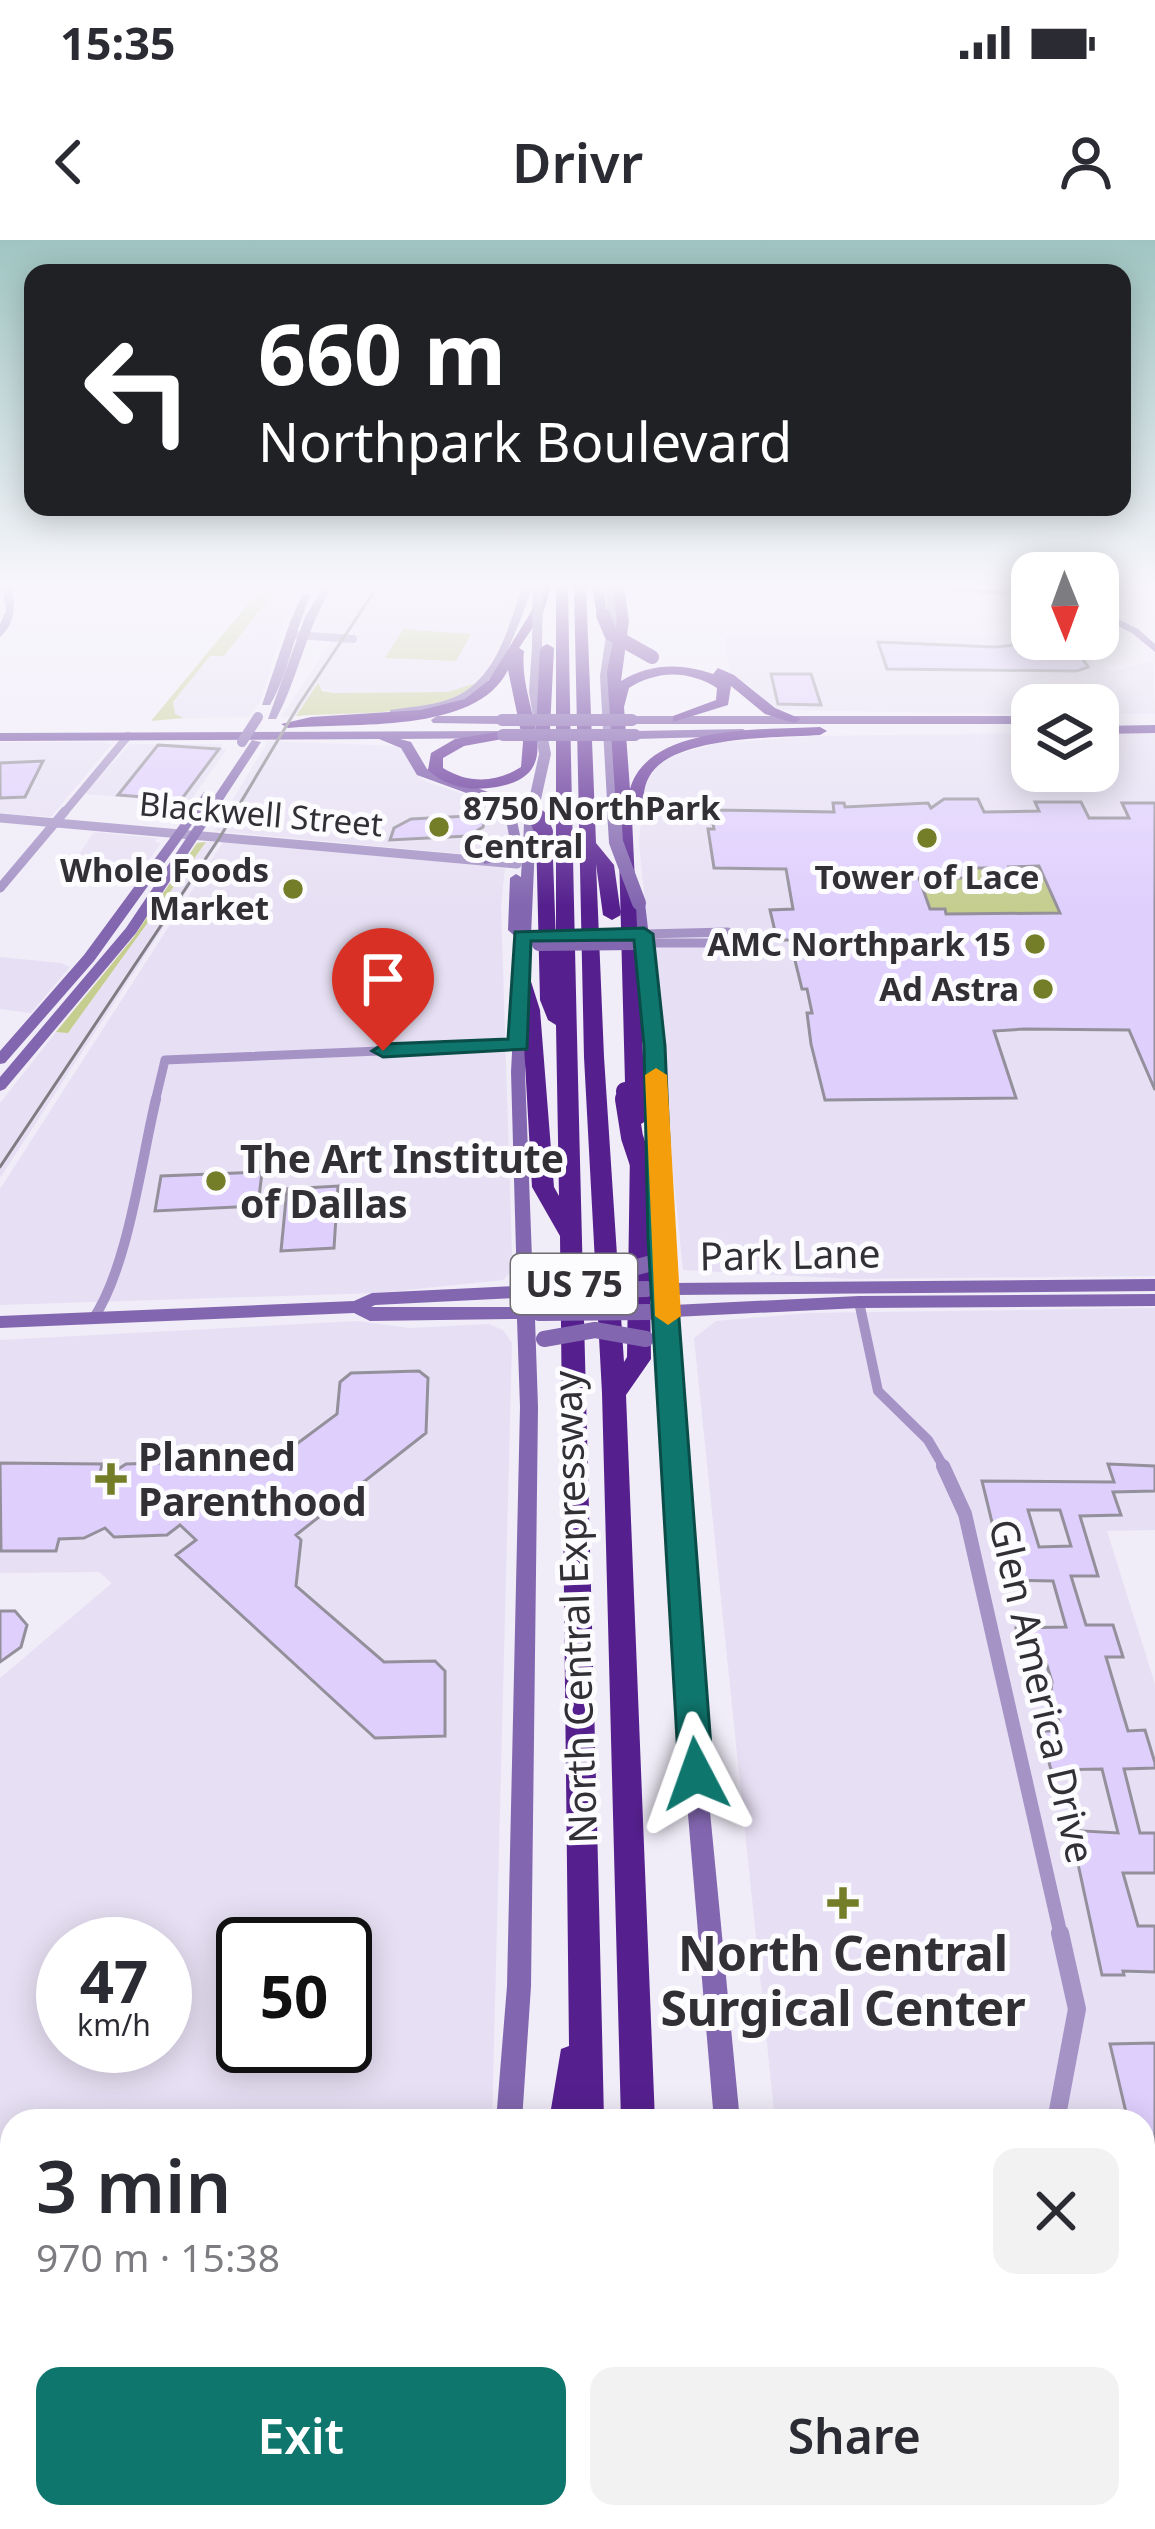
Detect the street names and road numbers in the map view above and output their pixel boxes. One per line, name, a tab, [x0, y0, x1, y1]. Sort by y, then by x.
street label: Blackwell Street	[137, 780, 385, 847]
street label: Park Lane	[699, 1225, 881, 1282]
road number: US 75	[511, 1254, 637, 1314]
street label: North Central Expressway	[539, 1370, 608, 1844]
street label: Glen America Drive	[978, 1513, 1109, 1868]

